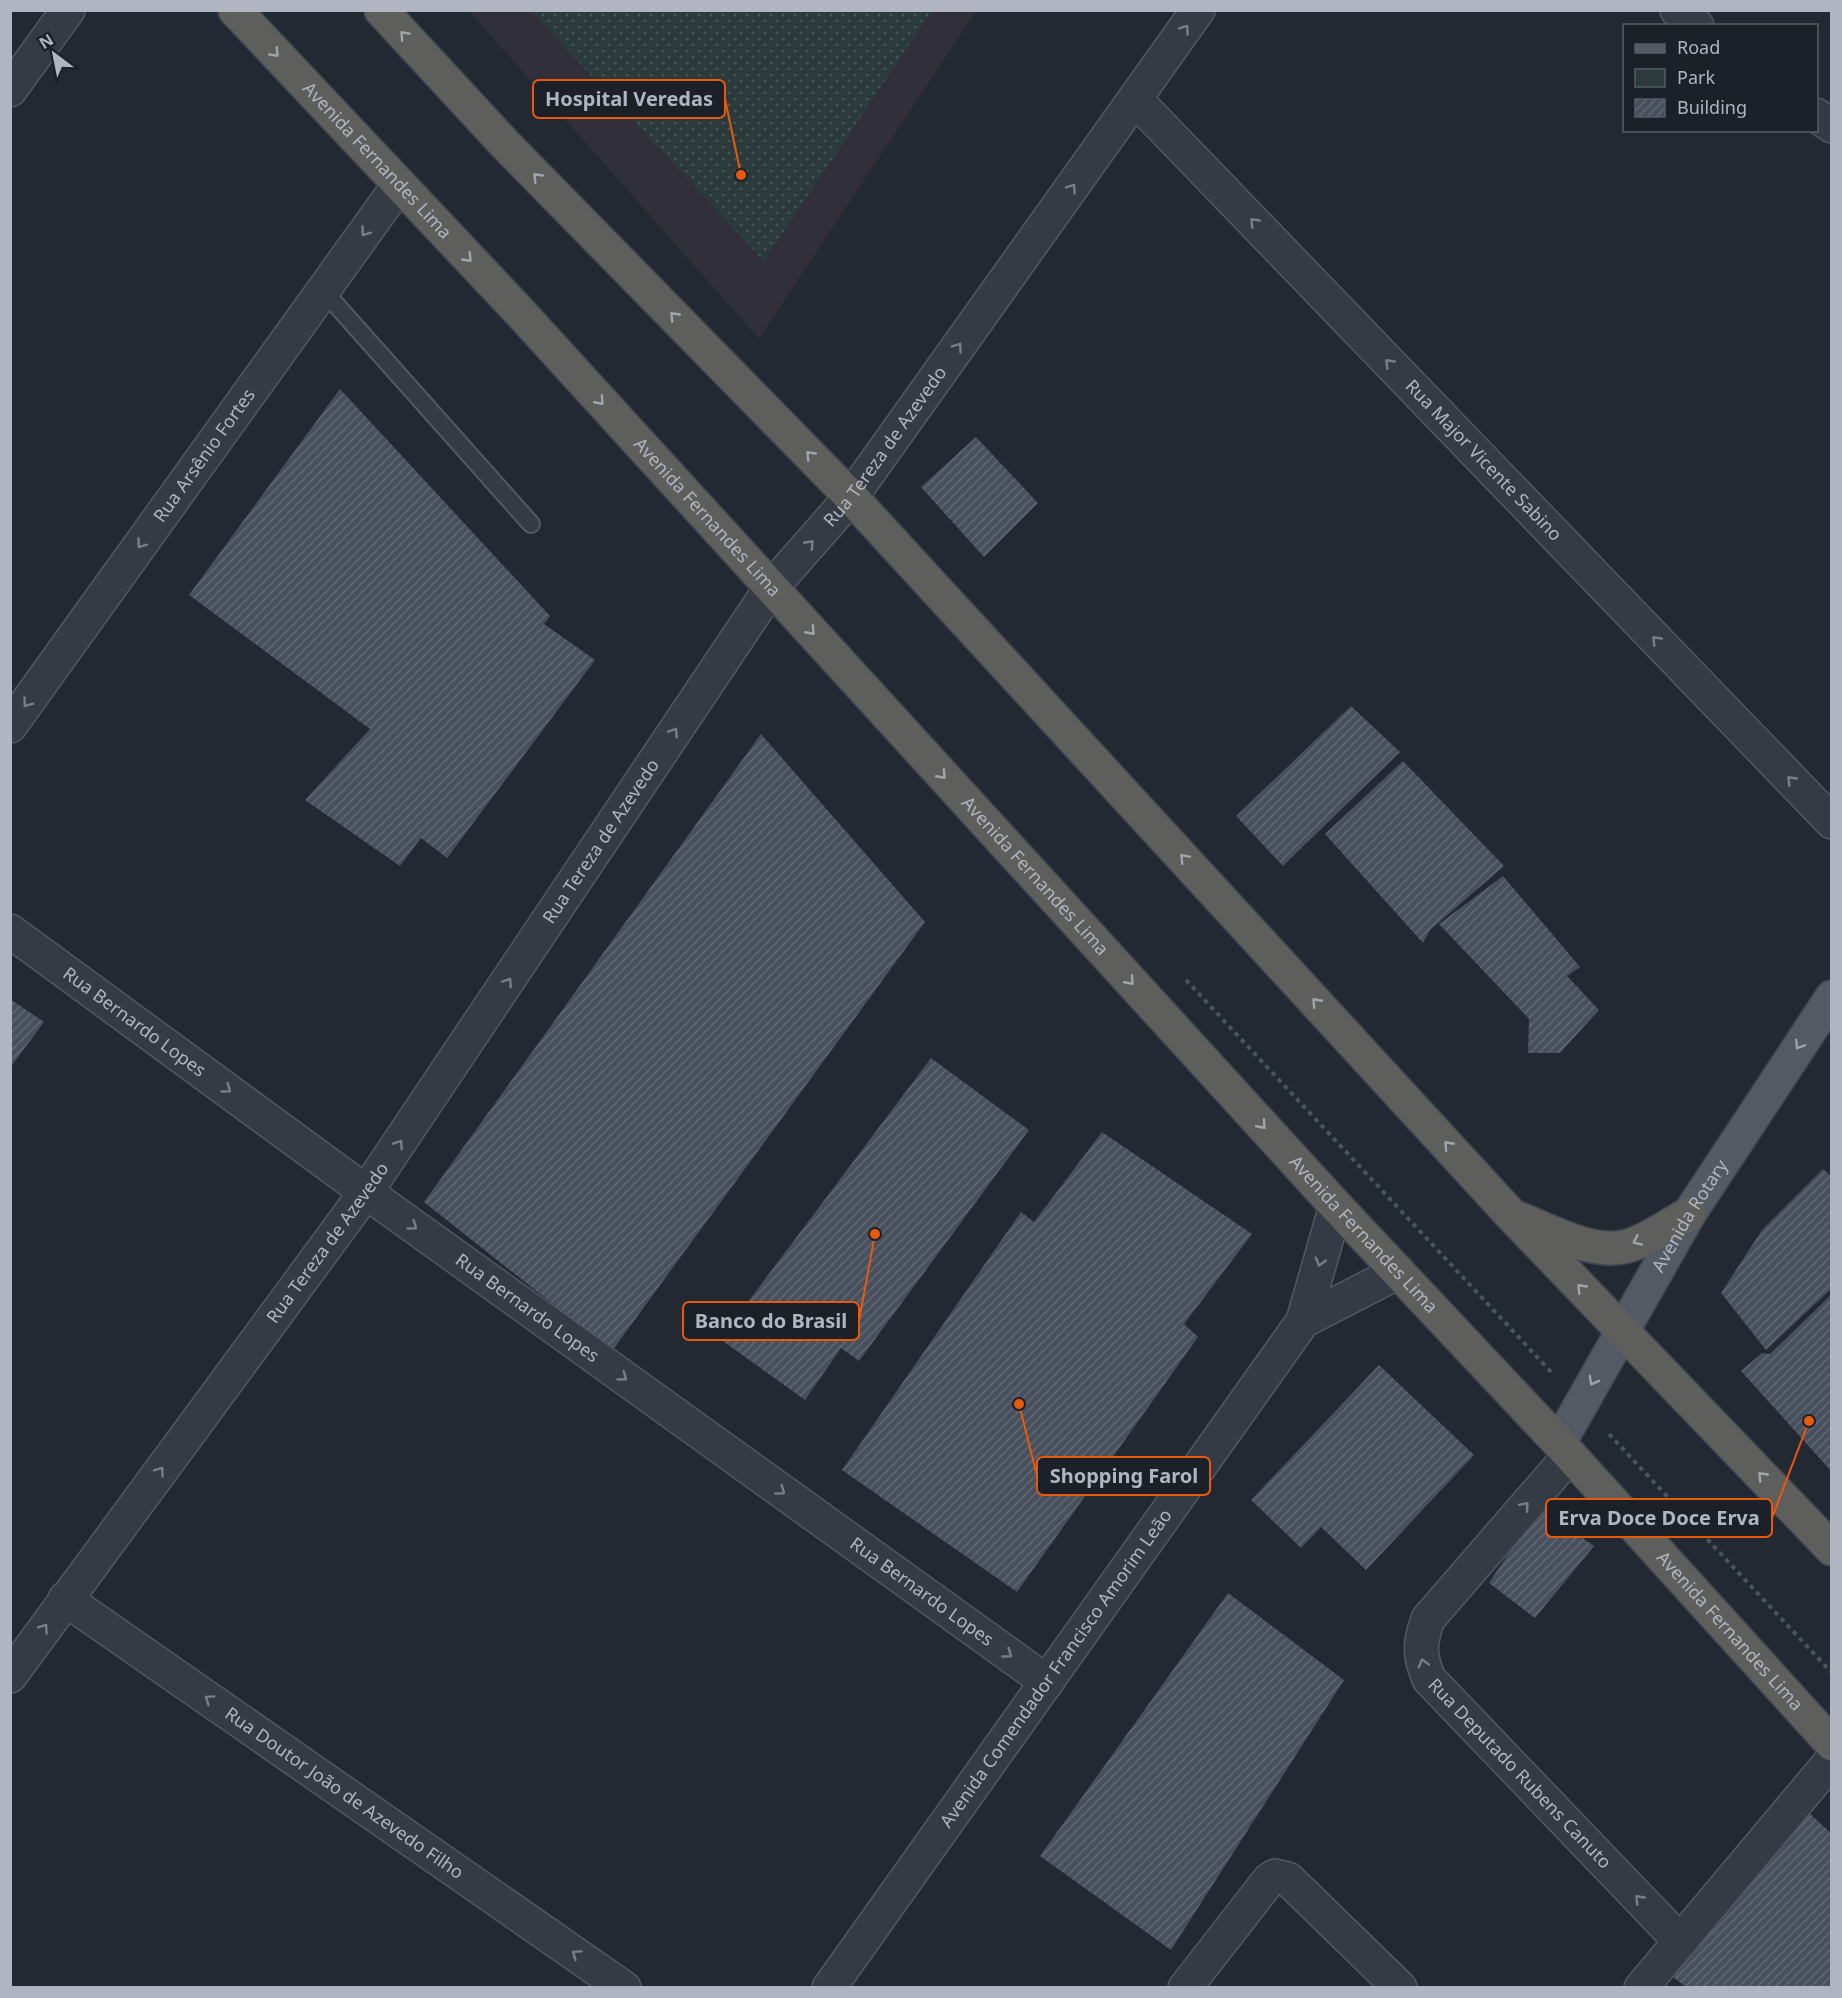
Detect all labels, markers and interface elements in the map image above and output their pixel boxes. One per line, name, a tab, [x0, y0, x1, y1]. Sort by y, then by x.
north arrow	[24, 24, 84, 84]
legend	[1623, 24, 1818, 132]
one-way arrow	[1177, 25, 1188, 36]
text: N	[35, 29, 57, 54]
one-way arrow	[400, 31, 411, 42]
text: Road	[1677, 35, 1720, 59]
one-way arrow	[268, 47, 279, 57]
text: Park	[1677, 65, 1715, 89]
street label: Avenida Fernandes Lima	[298, 76, 458, 244]
callout: Hospital Veredas	[533, 80, 725, 118]
text: Hospital Veredas	[545, 85, 713, 112]
text: Building	[1677, 95, 1747, 119]
one-way arrow	[534, 173, 545, 184]
one-way arrow	[1064, 184, 1075, 195]
one-way arrow	[1250, 219, 1261, 229]
one-way arrow	[361, 226, 372, 237]
one-way arrow	[461, 251, 472, 261]
one-way arrow	[670, 313, 681, 324]
one-way arrow	[951, 342, 962, 353]
one-way arrow	[1386, 359, 1397, 370]
street label: Rua Tereza de Azevedo	[818, 361, 951, 531]
street label: Rua Major Vicente Sabino	[1401, 374, 1568, 546]
street label: Rua Arsênio Fortes	[147, 383, 260, 527]
one-way arrow	[593, 394, 604, 405]
street label: Avenida Fernandes Lima	[629, 432, 787, 601]
one-way arrow	[807, 452, 818, 463]
one-way arrow	[137, 538, 148, 549]
one-way arrow	[803, 540, 814, 551]
one-way arrow	[804, 624, 815, 634]
one-way arrow	[1652, 636, 1663, 647]
one-way arrow	[23, 696, 34, 707]
one-way arrow	[667, 728, 678, 739]
street label: Rua Tereza de Azevedo	[536, 754, 664, 928]
one-way arrow	[935, 768, 946, 778]
one-way arrow	[1787, 776, 1798, 787]
street label: Avenida Fernandes Lima	[957, 791, 1114, 960]
one-way arrow	[1180, 854, 1191, 865]
street label: Rua Bernardo Lopes	[59, 961, 211, 1082]
one-way arrow	[1123, 974, 1134, 984]
one-way arrow	[500, 977, 511, 988]
one-way arrow	[1312, 998, 1323, 1008]
one-way arrow	[1796, 1039, 1807, 1050]
one-way arrow	[221, 1082, 232, 1093]
one-way arrow	[1255, 1118, 1266, 1128]
one-way arrow	[392, 1139, 403, 1150]
one-way arrow	[1444, 1142, 1455, 1152]
street label: Avenida Fernandes Lima	[1284, 1150, 1443, 1318]
street label: Avenida Rotary	[1645, 1154, 1733, 1276]
street label: Rua Tereza de Azevedo	[260, 1157, 393, 1328]
one-way arrow	[407, 1219, 418, 1230]
one-way arrow	[1632, 1234, 1643, 1246]
street label: Rua Bernardo Lopes	[451, 1247, 604, 1367]
one-way arrow	[1315, 1256, 1327, 1267]
one-way arrow	[1577, 1284, 1588, 1294]
callout: Banco do Brasil	[683, 1302, 859, 1340]
text: Banco do Brasil	[695, 1307, 847, 1334]
one-way arrow	[616, 1370, 627, 1381]
one-way arrow	[1589, 1375, 1600, 1386]
callout: Shopping Farol	[1037, 1457, 1210, 1495]
text: Shopping Farol	[1050, 1462, 1198, 1489]
one-way arrow	[152, 1467, 163, 1478]
one-way arrow	[1758, 1473, 1769, 1483]
one-way arrow	[775, 1484, 786, 1495]
callout: Erva Doce Doce Erva	[1546, 1499, 1772, 1537]
one-way arrow	[1518, 1502, 1529, 1513]
street label: Avenida Comendador Francisco Amorim Leão	[934, 1504, 1177, 1832]
text: Erva Doce Doce Erva	[1558, 1504, 1760, 1531]
street label: Rua Bernardo Lopes	[846, 1531, 999, 1651]
street label: Avenida Fernandes Lima	[1652, 1546, 1809, 1715]
one-way arrow	[37, 1624, 48, 1635]
one-way arrow	[1001, 1647, 1012, 1658]
one-way arrow	[1418, 1659, 1431, 1669]
street label: Rua Deputado Rubens Canuto	[1423, 1673, 1617, 1873]
one-way arrow	[205, 1695, 216, 1706]
street label: Rua Doutor João de Azevedo Filho	[221, 1701, 469, 1884]
one-way arrow	[1636, 1895, 1647, 1906]
one-way arrow	[572, 1950, 583, 1961]

